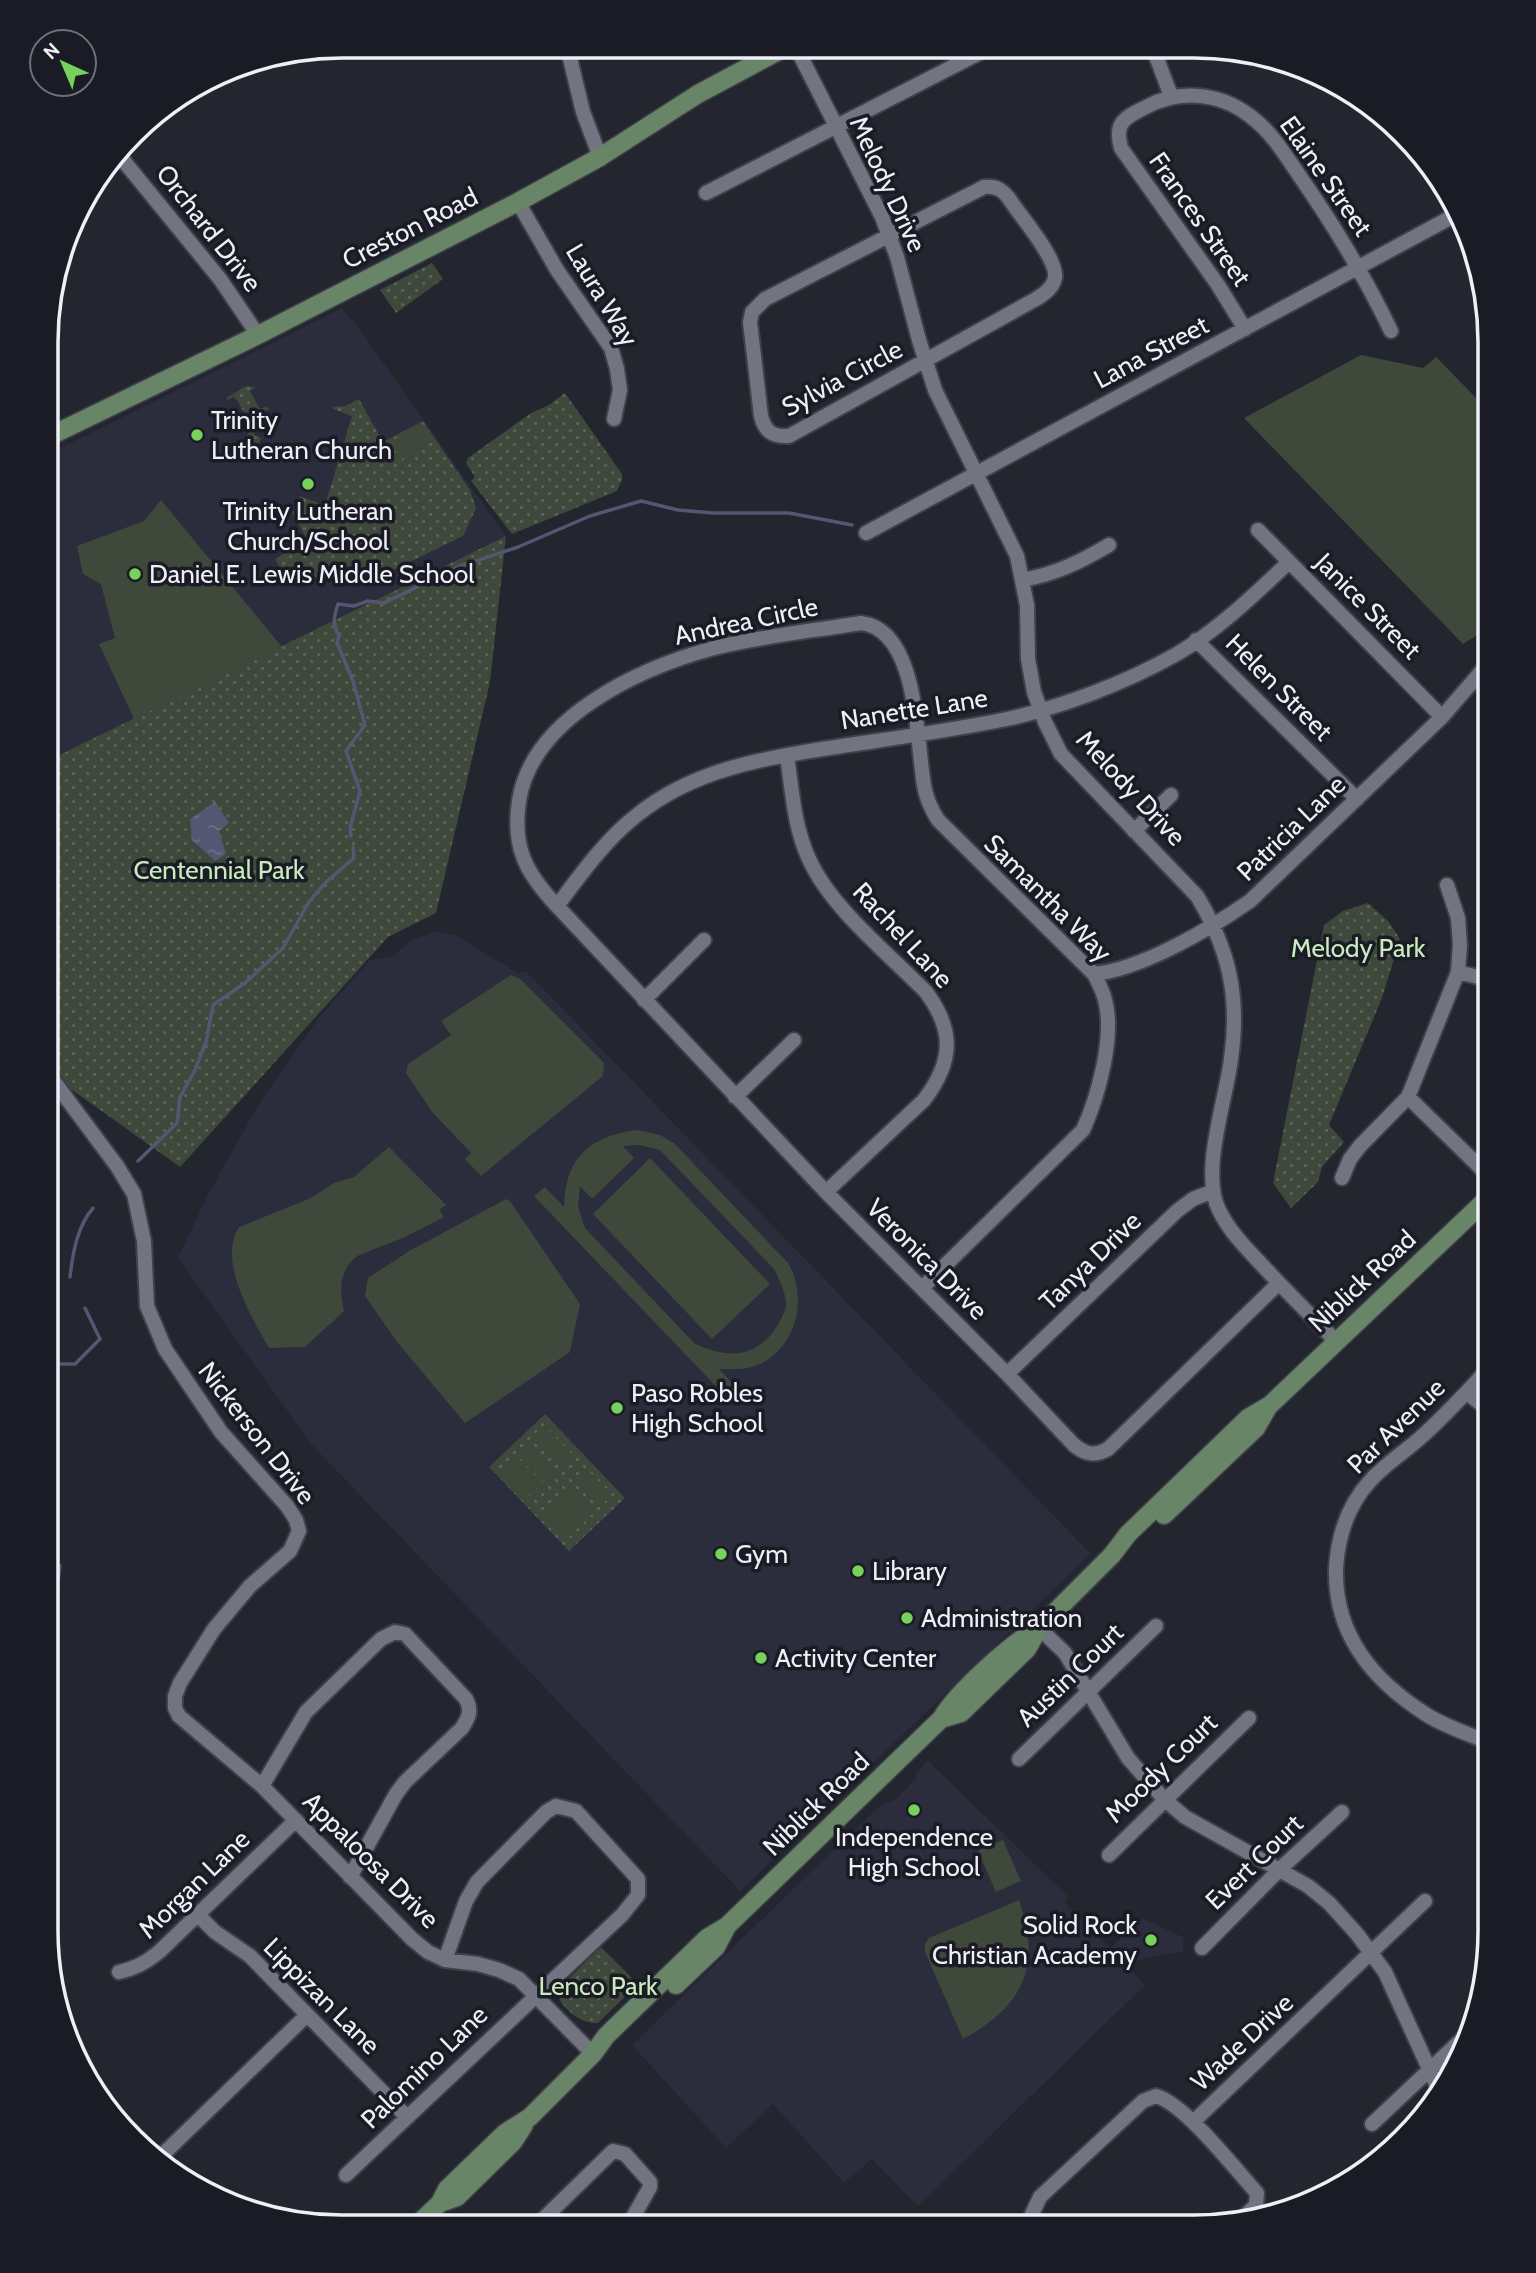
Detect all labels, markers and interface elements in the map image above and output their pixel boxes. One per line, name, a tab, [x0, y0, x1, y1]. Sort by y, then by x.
north arrow	[28, 28, 98, 98]
text: N	[39, 38, 64, 64]
street label: Elaine Street	[1273, 110, 1379, 242]
street label: Melody Drive	[843, 111, 933, 257]
street label: Frances Street	[1142, 146, 1258, 292]
street label: Orchard Drive	[149, 158, 269, 298]
street label: Creston Road	[337, 180, 483, 276]
street label: Laura Way	[559, 238, 645, 352]
street label: Lana Street	[1088, 308, 1214, 396]
street label: Sylvia Circle	[776, 333, 908, 423]
place label: Trinity Lutheran Church	[211, 404, 392, 466]
marker: Trinity Lutheran Church	[189, 427, 205, 443]
marker: Trinity Lutheran Church/School	[300, 476, 316, 492]
place label: Trinity Lutheran Church/School	[223, 495, 393, 557]
street label: Janice Street	[1308, 546, 1428, 666]
place label: Daniel E. Lewis Middle School	[149, 558, 474, 590]
marker: Daniel E. Lewis Middle School	[127, 566, 143, 582]
street label: Andrea Circle	[671, 590, 821, 652]
street label: Helen Street	[1219, 627, 1339, 747]
street label: Nanette Lane	[838, 682, 990, 736]
street label: Melody Drive	[1069, 724, 1193, 852]
street label: Patricia Lane	[1230, 768, 1352, 888]
street label: Samantha Way	[978, 828, 1118, 968]
park label: Centennial Park	[133, 854, 305, 886]
street label: Rachel Lane	[846, 876, 960, 994]
park label: Melody Park	[1291, 932, 1426, 964]
street label: Veronica Drive	[860, 1192, 994, 1326]
street label: Tanya Drive	[1033, 1205, 1147, 1317]
street label: Niblick Road	[1302, 1223, 1422, 1339]
street label: Nickerson Drive	[192, 1355, 322, 1511]
street label: Par Avenue	[1340, 1372, 1452, 1480]
place label: Paso Robles High School	[631, 1377, 763, 1439]
marker: Paso Robles High School	[609, 1400, 625, 1416]
place label: Gym	[735, 1538, 788, 1570]
marker: Gym	[713, 1546, 729, 1562]
place label: Library	[872, 1555, 947, 1587]
marker: Library	[850, 1563, 866, 1579]
place label: Administration	[921, 1602, 1082, 1634]
marker: Administration	[899, 1610, 915, 1626]
street label: Austin Court	[1010, 1616, 1130, 1734]
place label: Activity Center	[775, 1642, 937, 1674]
marker: Activity Center	[753, 1650, 769, 1666]
street label: Moody Court	[1098, 1707, 1224, 1829]
street label: Niblick Road	[756, 1745, 876, 1863]
street label: Appaloosa Drive	[296, 1785, 446, 1935]
marker: Independence High School	[906, 1802, 922, 1818]
street label: Evert Court	[1199, 1808, 1310, 1916]
place label: Independence High School	[835, 1821, 993, 1883]
street label: Morgan Lane	[132, 1823, 256, 1945]
place label: Solid Rock Christian Academy	[932, 1909, 1137, 1971]
street label: Lippizan Lane	[257, 1931, 387, 2061]
marker: Solid Rock Christian Academy	[1143, 1932, 1159, 1948]
park label: Lenco Park	[538, 1970, 658, 2002]
street label: Wade Drive	[1184, 1987, 1300, 2097]
street label: Palomino Lane	[354, 1999, 494, 2135]

